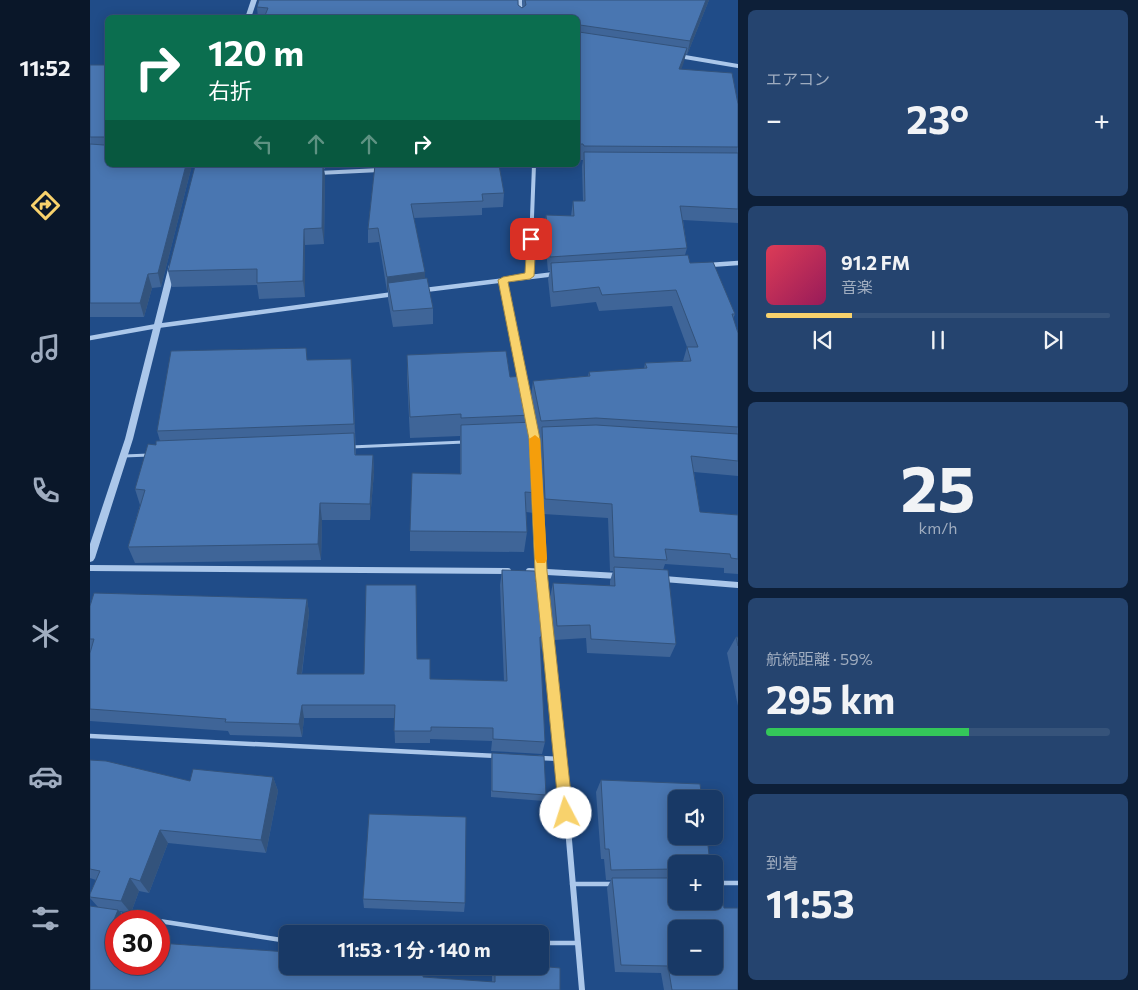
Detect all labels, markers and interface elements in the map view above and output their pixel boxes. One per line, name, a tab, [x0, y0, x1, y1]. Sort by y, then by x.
text: 120 m	[208, 30, 304, 73]
icon: right	[125, 35, 190, 100]
text: 11:52	[19, 54, 71, 81]
text: エアコン	[766, 69, 830, 88]
text: 右折	[208, 77, 252, 104]
text: 23°	[906, 95, 969, 142]
text: −	[766, 102, 782, 136]
text: +	[1094, 102, 1110, 136]
icon: left	[249, 130, 277, 158]
icon: ahead	[302, 130, 330, 158]
icon: ahead	[355, 130, 383, 158]
icon: right	[408, 130, 436, 158]
icon: directions	[28, 188, 63, 223]
pin	[510, 218, 552, 260]
icon: arrive	[517, 225, 545, 253]
text: 91.2 FM	[841, 251, 910, 274]
text: 音楽	[841, 277, 873, 296]
icon: previous	[809, 326, 837, 354]
icon: pause	[924, 326, 952, 354]
icon: next	[1039, 326, 1067, 354]
icon: music	[28, 331, 63, 366]
text: 25	[901, 446, 975, 525]
icon: phone	[28, 473, 63, 508]
text: km/h	[919, 518, 957, 537]
icon: climate	[28, 616, 63, 651]
text: 航続距離 · 59%	[766, 649, 873, 668]
text: 295 km	[766, 675, 895, 722]
icon: car	[28, 759, 63, 794]
position arrow	[539, 786, 591, 838]
map controls	[668, 790, 723, 975]
button: sound	[668, 790, 723, 845]
text: 到着	[766, 853, 798, 872]
button: +	[668, 855, 723, 910]
text: 11:53	[766, 879, 855, 926]
icon: filters	[28, 901, 63, 936]
speed limit sign: 30	[105, 910, 170, 975]
button: −	[668, 920, 723, 975]
text: 11:53 · 1 分 · 140 m	[337, 938, 491, 961]

